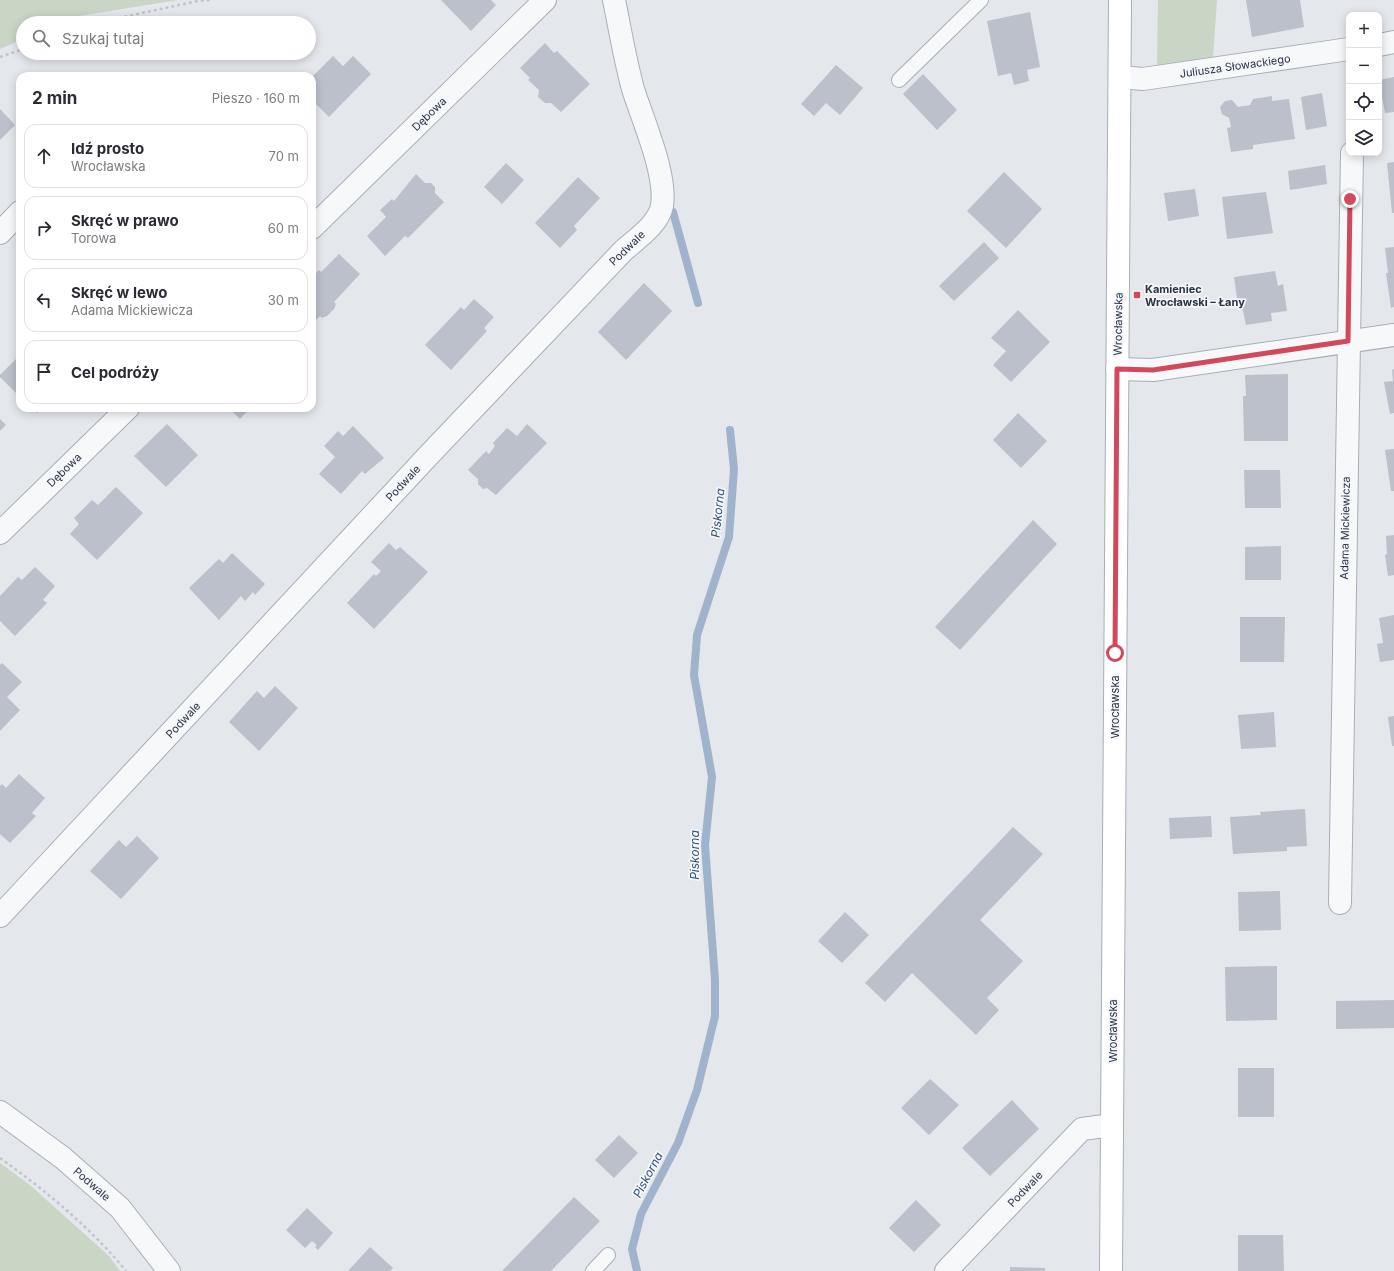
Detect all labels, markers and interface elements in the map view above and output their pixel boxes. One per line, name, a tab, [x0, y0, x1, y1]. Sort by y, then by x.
map controls	[1346, 12, 1382, 156]
button: +	[1346, 12, 1382, 48]
search box	[16, 16, 316, 60]
icon: search	[30, 27, 52, 49]
text: Szukaj tutaj	[62, 29, 144, 48]
button: −	[1346, 48, 1382, 84]
street label: Juliusza Słowackiego	[1179, 51, 1292, 81]
button: locate	[1346, 84, 1382, 120]
text: 2 min	[32, 88, 77, 108]
text: Pieszo · 160 m	[212, 90, 300, 106]
street label: Dębowa	[409, 94, 449, 134]
button: layers	[1346, 120, 1382, 156]
text: Idź prosto	[71, 139, 144, 158]
icon: ahead	[33, 145, 55, 167]
text: 70 m	[269, 148, 299, 164]
text: Wrocławska	[71, 158, 146, 174]
route end	[1341, 190, 1359, 208]
text: Skręć w prawo	[71, 211, 179, 230]
icon: right	[33, 217, 55, 239]
text: 60 m	[268, 220, 299, 236]
street label: Podwale	[606, 227, 648, 269]
text: Torowa	[71, 230, 116, 246]
place label: Kamieniec Wrocławski – Łany	[1145, 282, 1245, 309]
text: Skręć w lewo	[71, 283, 167, 302]
icon: left	[33, 289, 55, 311]
marker: Kamieniec Wrocławski – Łany	[1132, 290, 1142, 300]
text: 30 m	[268, 292, 299, 308]
street label: Wrocławska	[1110, 292, 1126, 356]
text: Adama Mickiewicza	[71, 302, 193, 318]
icon: arrive	[33, 361, 55, 383]
text: Cel podróży	[71, 363, 159, 382]
street label: Dębowa	[44, 450, 84, 490]
street label: Podwale	[383, 462, 423, 504]
street label: Adama Mickiewicza	[1337, 476, 1353, 580]
water label: Piskorna	[707, 487, 728, 538]
route start	[1106, 644, 1124, 662]
street label: Wrocławska	[1108, 675, 1122, 739]
street label: Podwale	[163, 699, 203, 741]
water label: Piskorna	[687, 830, 702, 880]
street label: Wrocławska	[1106, 999, 1120, 1063]
water label: Piskorna	[629, 1149, 666, 1200]
street label: Podwale	[71, 1164, 113, 1204]
street label: Podwale	[1004, 1168, 1046, 1210]

